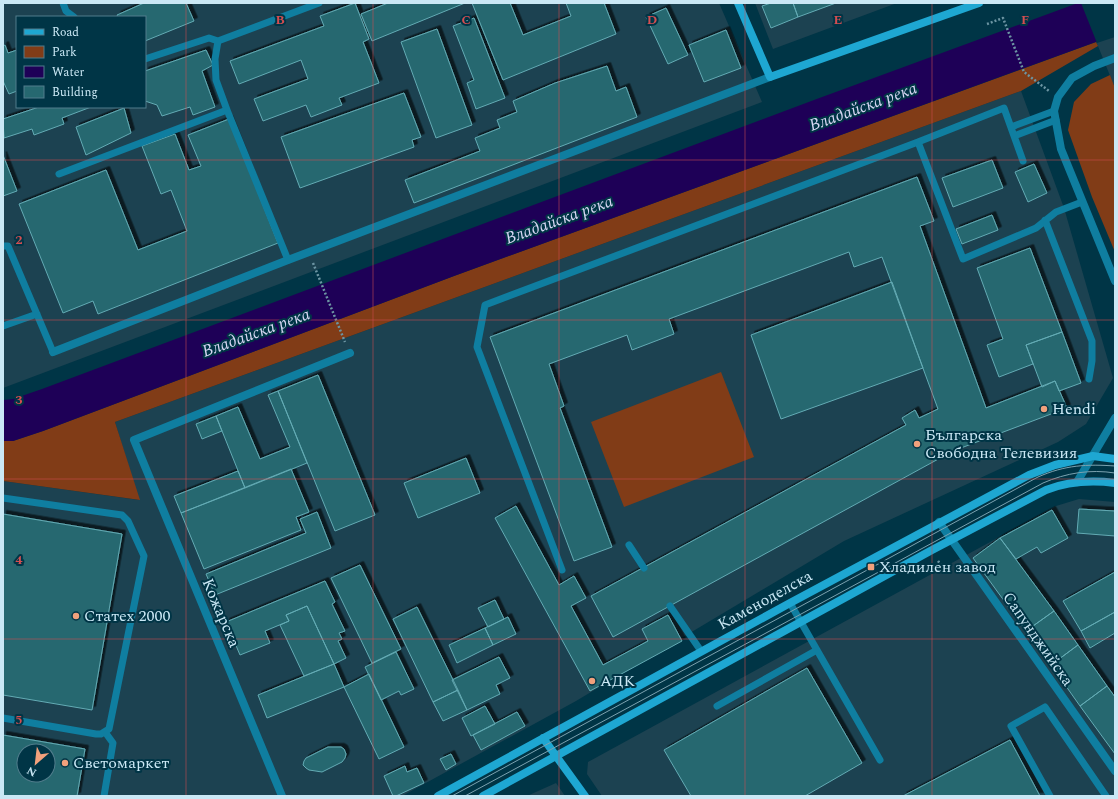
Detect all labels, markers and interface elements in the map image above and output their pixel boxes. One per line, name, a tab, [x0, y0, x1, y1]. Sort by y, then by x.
text: B	[275, 10, 285, 30]
text: C	[461, 10, 471, 30]
text: D	[647, 10, 657, 30]
text: E	[834, 10, 843, 30]
text: F	[1021, 10, 1029, 30]
legend	[16, 16, 146, 108]
text: Road	[52, 23, 79, 42]
text: Park	[52, 43, 77, 62]
text: Water	[52, 63, 84, 82]
water label: Владайска река	[805, 75, 921, 139]
text: Building	[52, 83, 98, 102]
water label: Владайска река	[501, 188, 617, 252]
text: 2	[15, 230, 23, 250]
water label: Владайска река	[198, 301, 314, 365]
text: 3	[15, 390, 23, 410]
place label: Hendi	[1052, 397, 1096, 421]
marker: Hendi	[1039, 404, 1049, 414]
place label: Българска Свободна Телевизия	[925, 423, 1077, 465]
marker: Българска Свободна Телевизия	[912, 439, 922, 449]
text: 4	[15, 550, 23, 570]
place label: Хладилен завод	[879, 555, 996, 579]
marker: Хладилен завод	[866, 562, 876, 572]
street label: Каменоделска	[713, 564, 817, 636]
street label: Кожарска	[196, 575, 246, 651]
street label: Сапунджийска	[997, 587, 1080, 691]
place label: Статех 2000	[84, 604, 171, 628]
marker: Статех 2000	[71, 611, 81, 621]
place label: АДК	[600, 669, 636, 693]
marker: АДК	[587, 676, 597, 686]
text: 5	[15, 710, 23, 730]
north arrow	[16, 743, 56, 783]
place label: Светомаркет	[73, 751, 169, 775]
marker: Светомаркет	[60, 758, 70, 768]
text: N	[24, 762, 39, 781]

